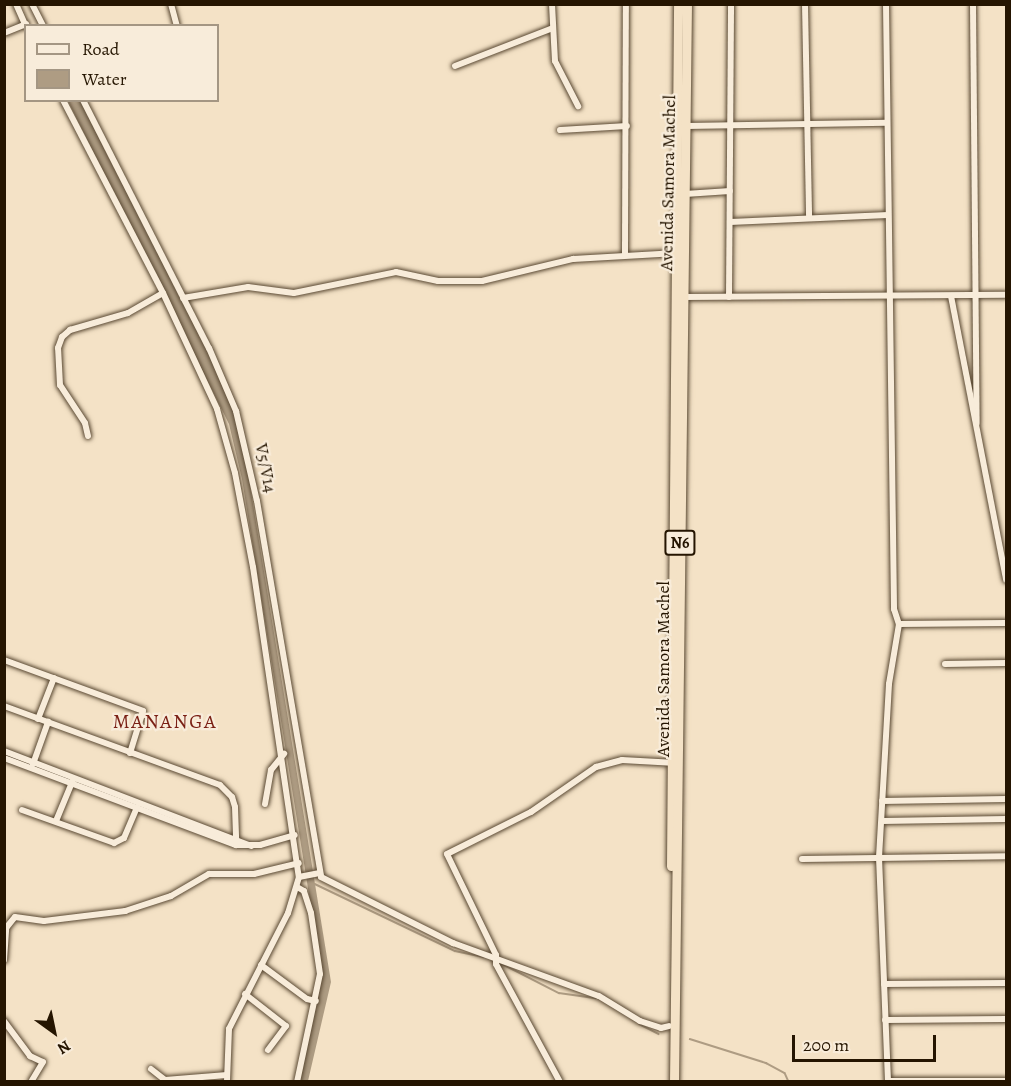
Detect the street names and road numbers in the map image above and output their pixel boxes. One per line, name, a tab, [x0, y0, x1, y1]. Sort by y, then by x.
street label: Avenida Samora Machel	[656, 95, 680, 271]
street label: V5/V14	[251, 441, 281, 495]
road number: N6	[664, 530, 696, 556]
street label: Avenida Samora Machel	[652, 581, 674, 757]

